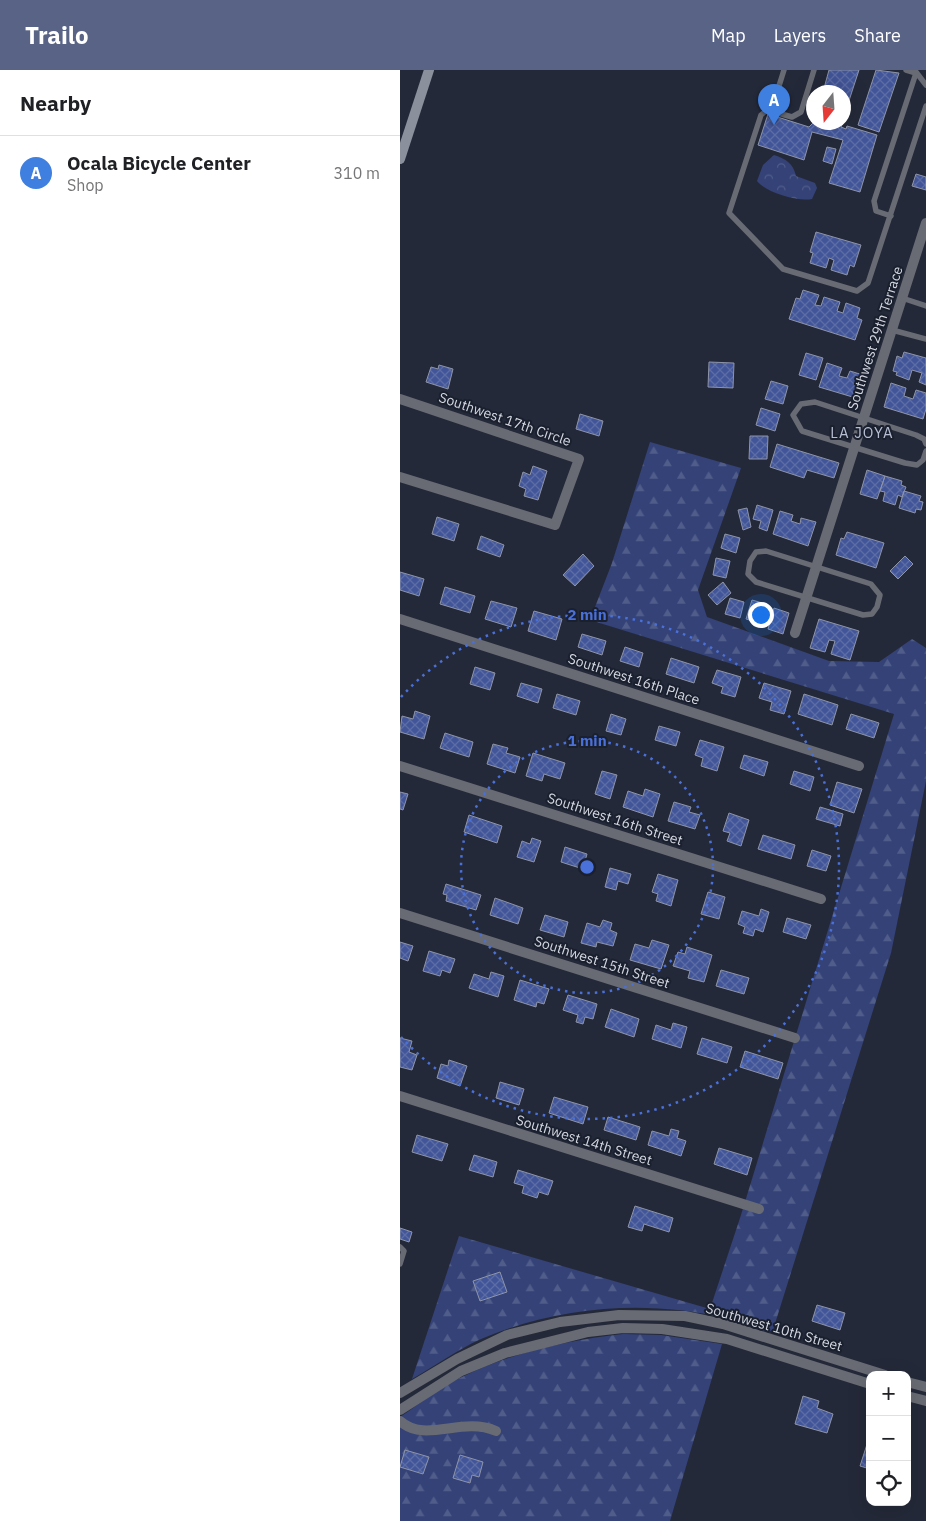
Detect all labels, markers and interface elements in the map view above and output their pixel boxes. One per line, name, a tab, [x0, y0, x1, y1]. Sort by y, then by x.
text: Trailo	[25, 19, 89, 51]
text: Map	[711, 24, 746, 47]
text: Layers	[774, 24, 826, 47]
text: Share	[854, 24, 901, 47]
pin: A	[758, 84, 790, 125]
north arrow	[806, 85, 851, 130]
text: Nearby	[20, 89, 91, 117]
text: Ocala Bicycle Center	[67, 151, 251, 175]
text: A	[31, 163, 41, 183]
text: 310 m	[333, 163, 380, 183]
text: Shop	[67, 175, 104, 195]
street label: Southwest 29th Terrace	[843, 264, 907, 412]
street label: Southwest 17th Circle	[436, 388, 574, 450]
district label: LA JOYA	[830, 423, 894, 442]
your location	[748, 602, 774, 628]
text: 2 min	[567, 605, 607, 624]
street label: Southwest 16th Place	[566, 649, 702, 709]
text: 1 min	[567, 731, 607, 750]
street label: Southwest 16th Street	[545, 789, 685, 849]
centre of rings	[578, 858, 596, 876]
street label: Southwest 15th Street	[532, 932, 672, 992]
street label: Southwest 14th Street	[514, 1111, 654, 1169]
street label: Southwest 10th Street	[704, 1299, 845, 1355]
map controls	[866, 1371, 911, 1506]
button: +	[866, 1371, 911, 1416]
button: −	[866, 1416, 911, 1461]
button: locate	[866, 1461, 911, 1506]

